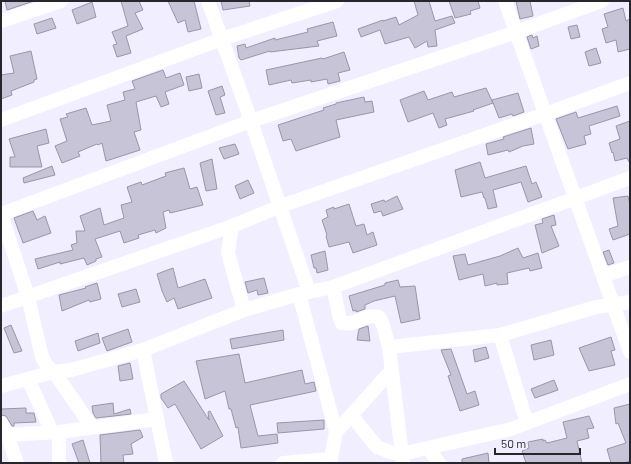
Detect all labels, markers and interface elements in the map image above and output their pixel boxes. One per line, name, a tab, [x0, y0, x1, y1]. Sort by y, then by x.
scale bar	[495, 430, 580, 456]
text: 50 m	[501, 436, 526, 450]

